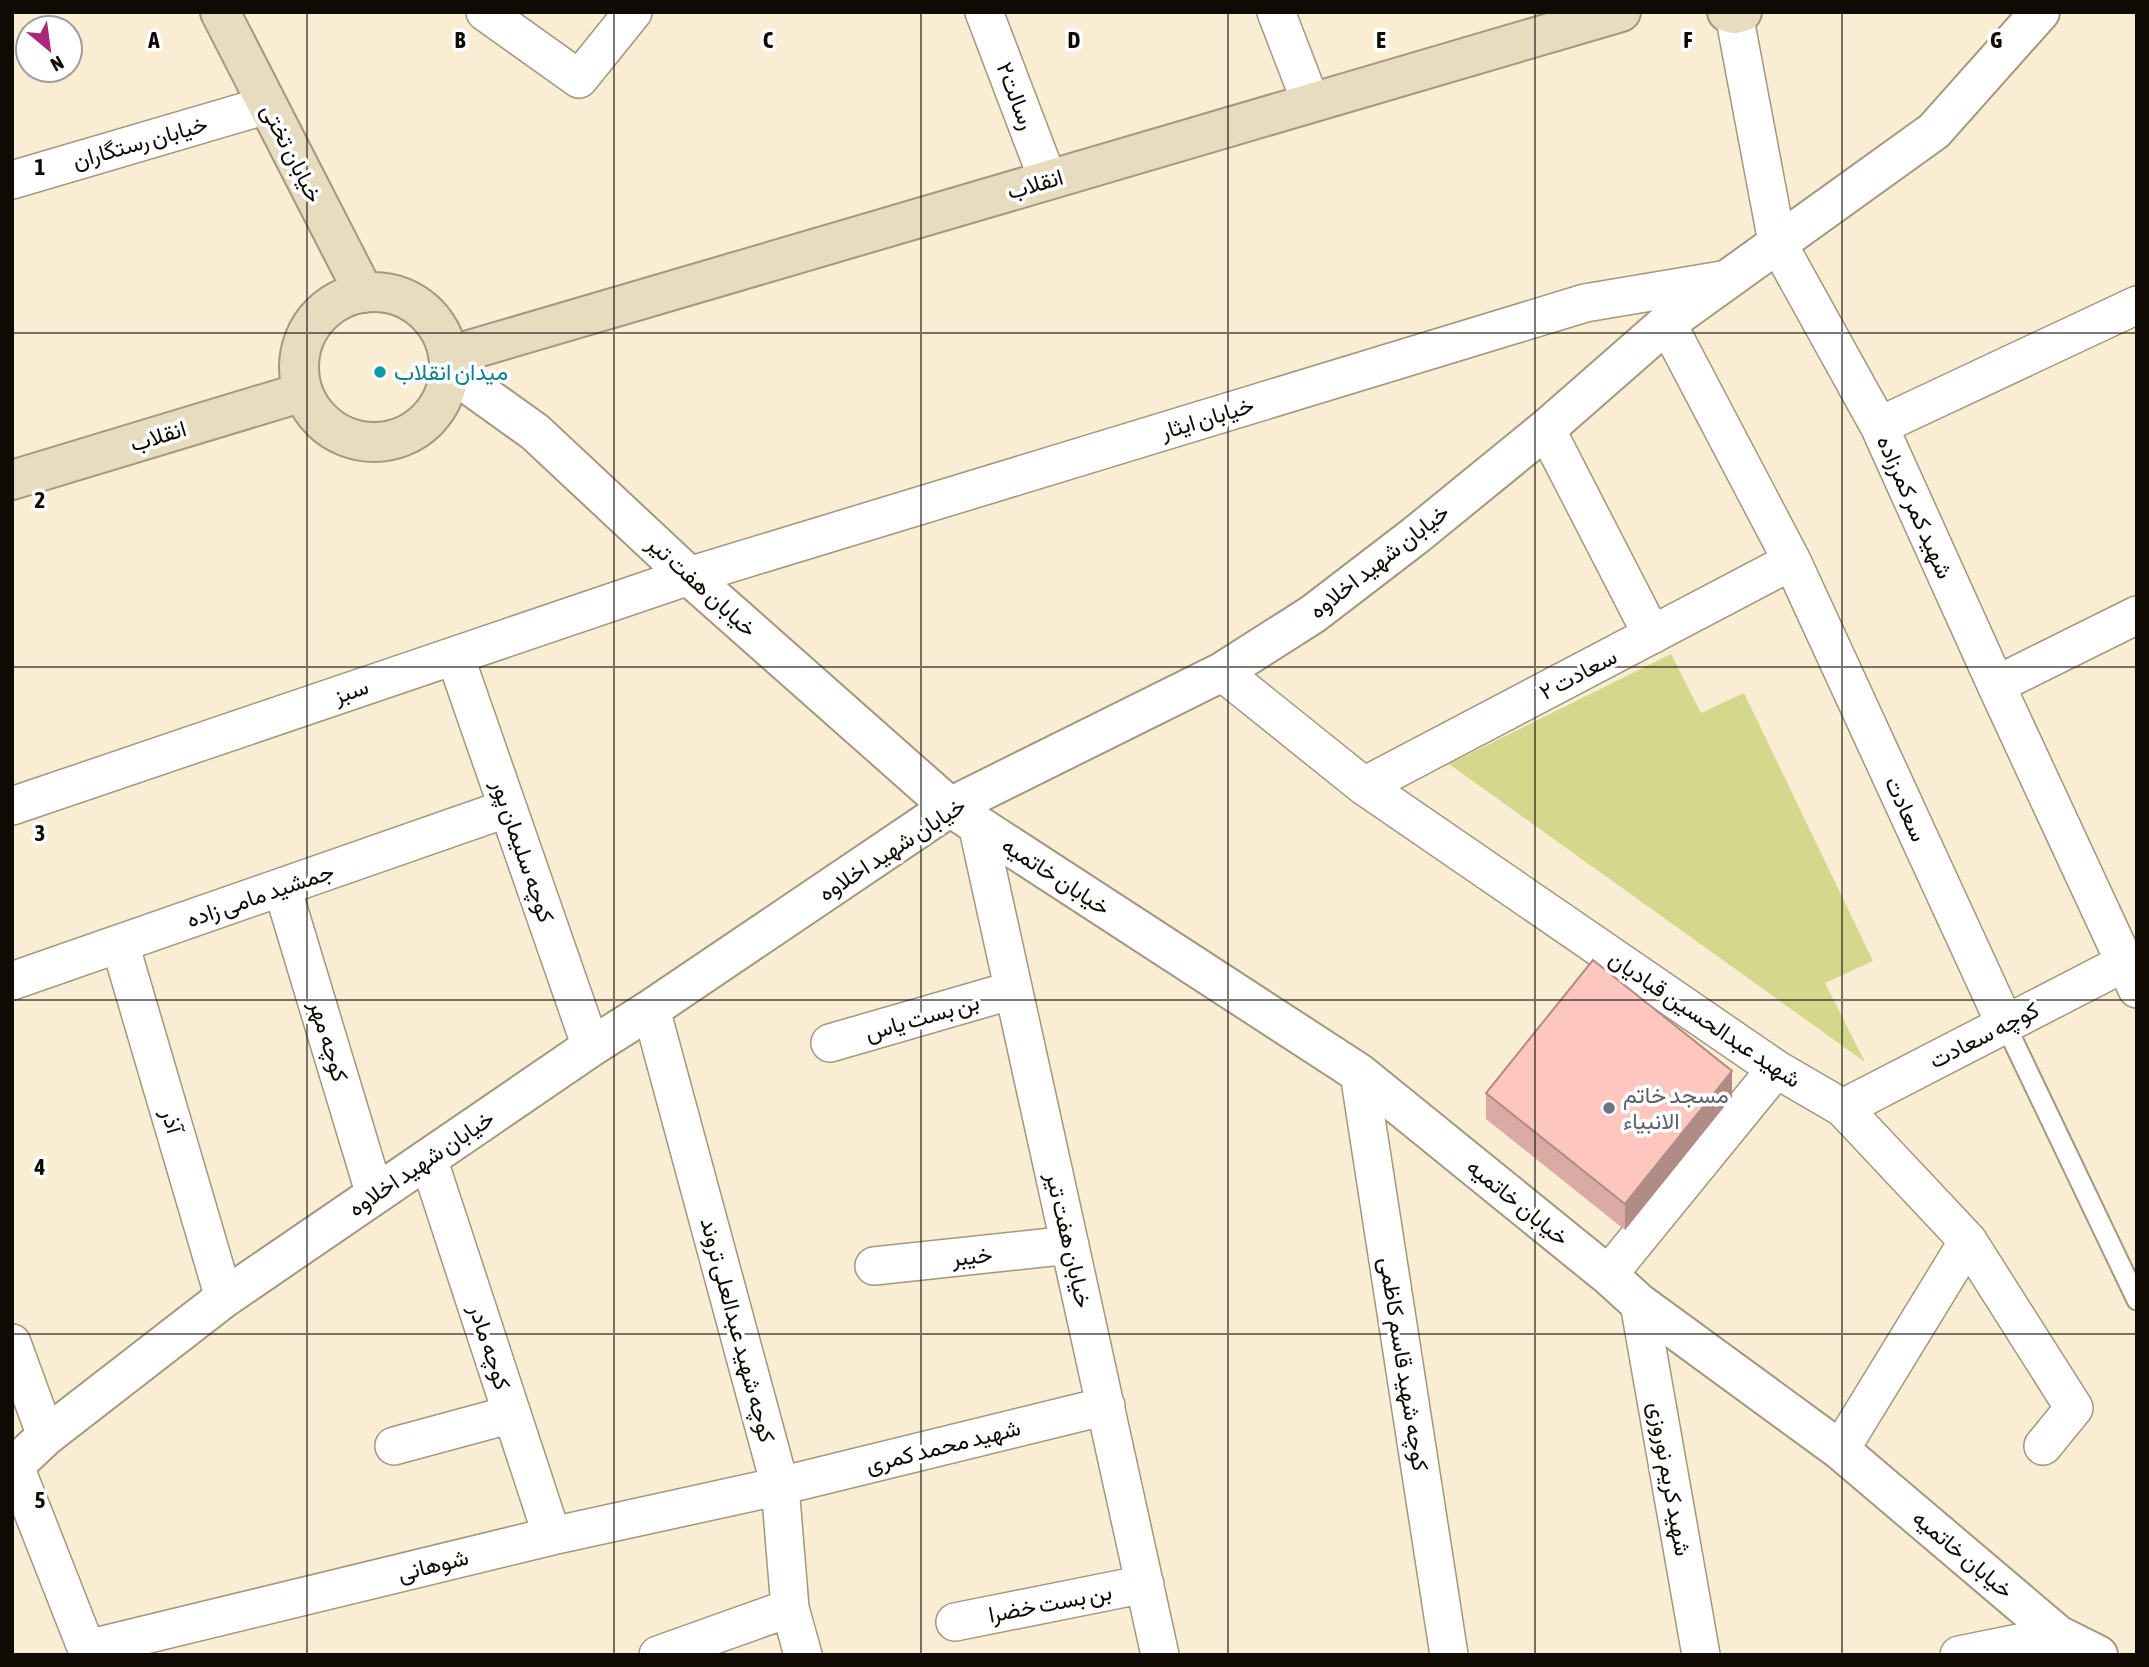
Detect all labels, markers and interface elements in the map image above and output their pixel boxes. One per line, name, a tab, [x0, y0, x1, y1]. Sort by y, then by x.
north arrow	[14, 14, 84, 84]
text: A	[147, 27, 160, 53]
text: B	[455, 27, 466, 53]
text: C	[763, 27, 774, 53]
text: D	[1068, 27, 1081, 53]
text: E	[1376, 27, 1386, 53]
text: F	[1683, 27, 1693, 53]
text: G	[1990, 27, 2002, 53]
text: N	[47, 52, 67, 76]
street label: رسالت۲	[989, 59, 1041, 134]
street label: خیابان تختی	[255, 99, 328, 207]
street label: خیابان رستگاران	[69, 110, 211, 176]
text: 1	[35, 154, 46, 180]
street label: انقلاب	[1004, 164, 1066, 204]
place label: میدان انقلاب	[394, 359, 508, 385]
marker: میدان انقلاب	[372, 364, 388, 380]
street label: خیابان ایثار	[1156, 391, 1258, 447]
street label: انقلاب	[127, 415, 189, 457]
street label: شهید کمر کمرزاده	[1870, 431, 1958, 583]
text: 2	[35, 487, 45, 513]
street label: خیابان شهید اخلاوه	[1304, 498, 1455, 625]
street label: خیابان هفت تیر	[640, 529, 762, 643]
street label: سعادت ۲	[1535, 643, 1621, 705]
street label: سبز	[329, 673, 372, 711]
street label: سعادت	[1880, 772, 1932, 846]
street label: کوچه سلیمان پور	[483, 775, 560, 927]
street label: خیابان شهید اخلاوه	[814, 792, 972, 908]
text: 3	[35, 820, 45, 846]
street label: خیابان خاتمیه	[997, 832, 1115, 920]
street label: جمشید مامی زاده	[183, 858, 338, 934]
street label: شهید عبدالحسین قبادیان	[1603, 945, 1806, 1095]
street label: بن بست یاس	[862, 988, 982, 1047]
street label: کوچه مهر	[301, 996, 354, 1086]
street label: کوچه سعادت	[1925, 996, 2044, 1076]
place label: مسجد خاتم الانبیاء	[1623, 1082, 1729, 1134]
marker: مسجد خاتم الانبیاء	[1601, 1100, 1617, 1116]
street label: آذر	[154, 1105, 188, 1138]
street label: خیابان شهید اخلاوه	[343, 1105, 500, 1223]
street label: خیابان خاتمیه	[1462, 1153, 1574, 1251]
text: 4	[34, 1154, 46, 1180]
street label: خیابان هفت تیر	[1039, 1169, 1097, 1311]
street label: کوچه شهید عبدالعلی تروند	[693, 1215, 781, 1446]
street label: خیبر	[949, 1241, 994, 1273]
street label: کوچه شهید قاسم کاظمی	[1371, 1255, 1434, 1473]
street label: کوچه مادر	[461, 1300, 516, 1394]
street label: شهید کریم نوروزی	[1642, 1400, 1696, 1558]
street label: شهید محمد کمری	[863, 1414, 1023, 1480]
text: 5	[35, 1487, 46, 1513]
street label: خیابان خاتمیه	[1907, 1504, 2019, 1604]
street label: شوهانی	[395, 1544, 471, 1588]
street label: بن بست خضرا	[986, 1578, 1114, 1630]

